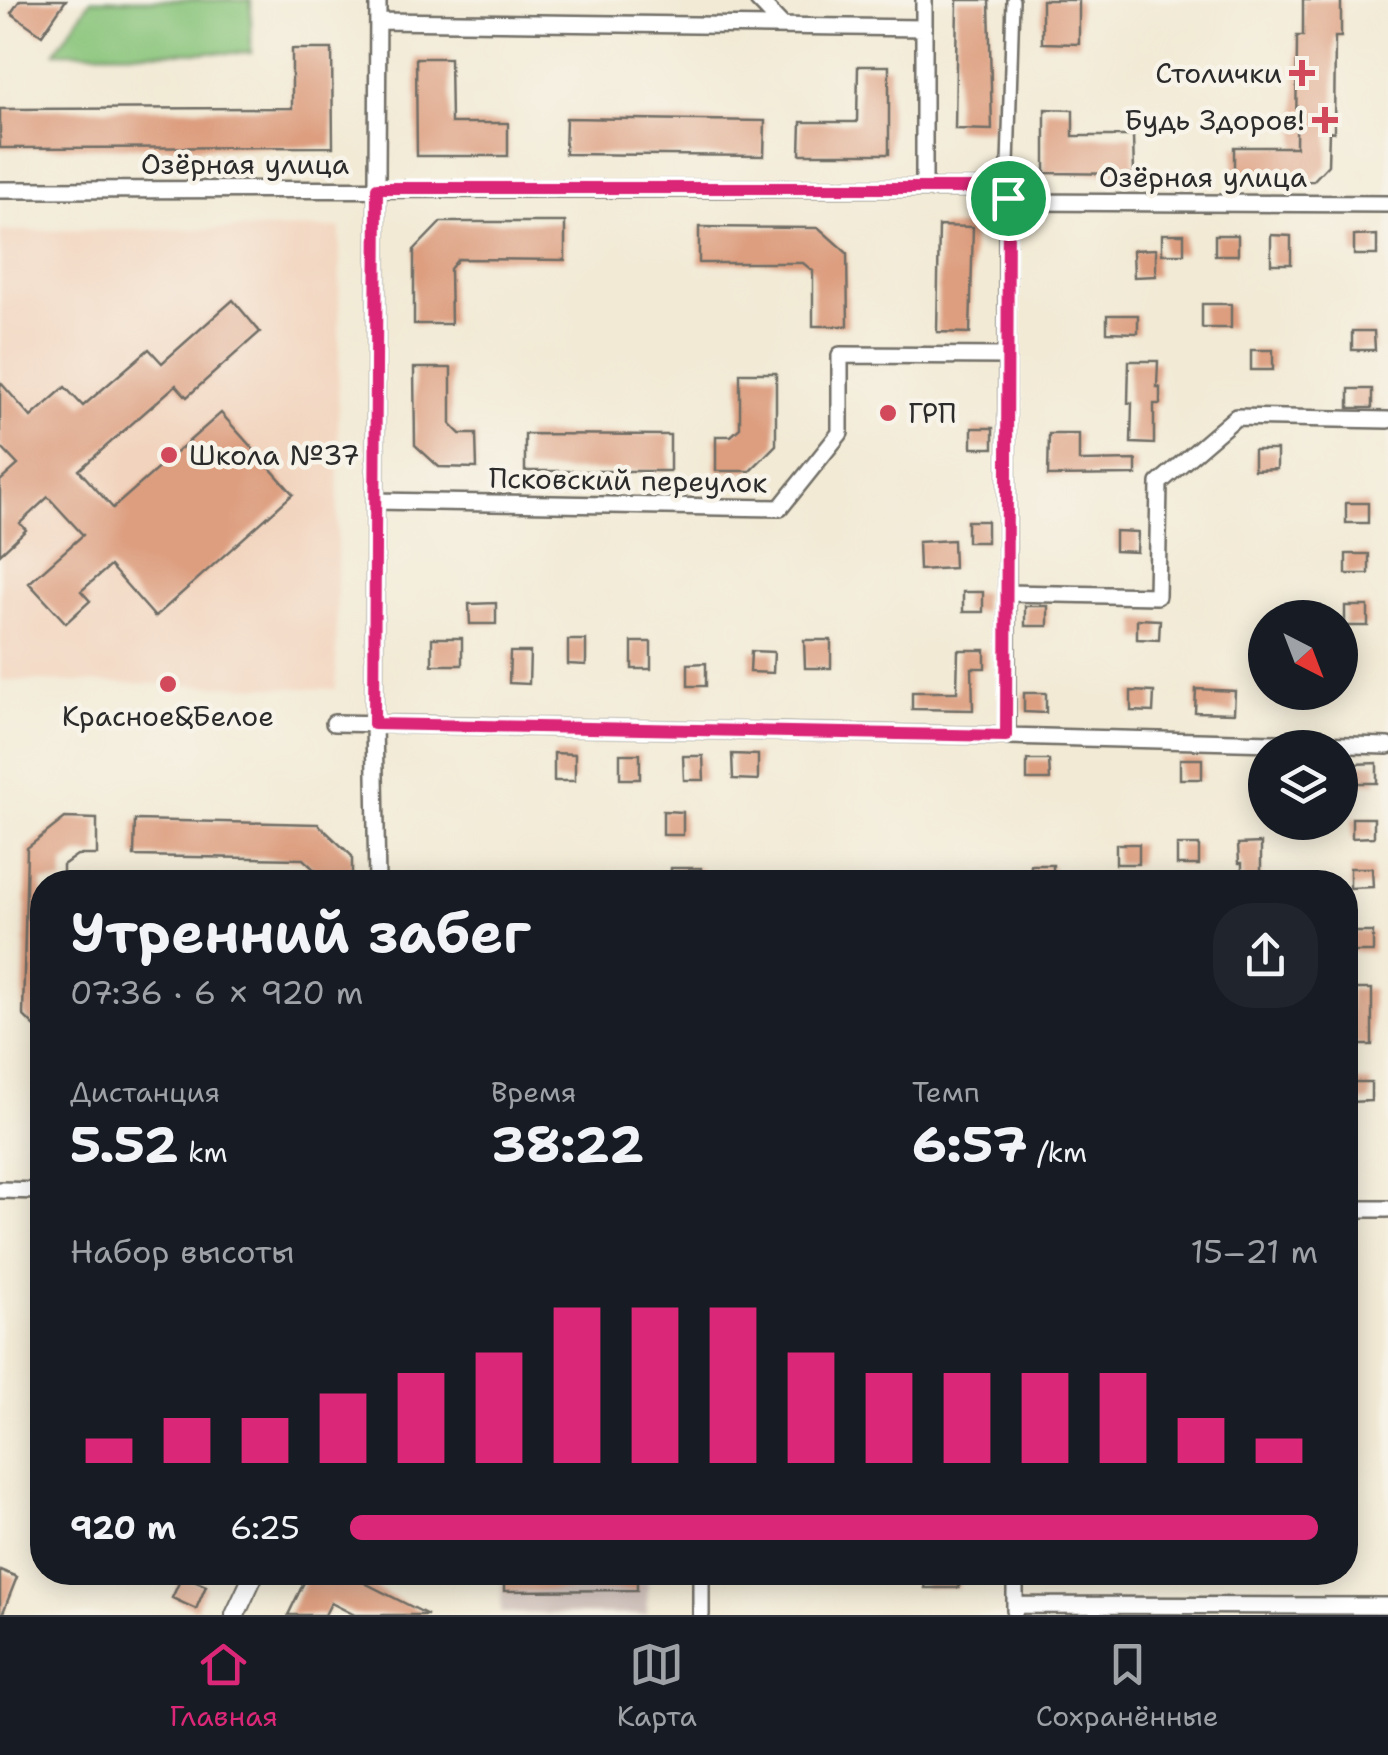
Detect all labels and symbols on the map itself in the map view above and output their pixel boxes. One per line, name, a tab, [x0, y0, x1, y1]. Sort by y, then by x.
place label: Столички	[1155, 54, 1282, 92]
marker: Столички	[1291, 62, 1313, 84]
place label: Будь Здоров!	[1124, 101, 1305, 139]
marker: Будь Здоров!	[1314, 109, 1336, 131]
street label: Озёрная улица	[141, 145, 349, 183]
pin	[966, 156, 1051, 241]
street label: Озёрная улица	[1099, 158, 1307, 196]
place label: ГРП	[908, 394, 957, 432]
marker: ГРП	[877, 402, 899, 424]
place label: Школа №37	[189, 436, 360, 474]
marker: Школа №37	[158, 444, 180, 466]
street label: Псковский переулок	[488, 459, 768, 501]
north arrow	[1248, 600, 1358, 710]
marker: Красное&Белое	[157, 673, 179, 695]
place label: Красное&Белое	[62, 697, 274, 735]

